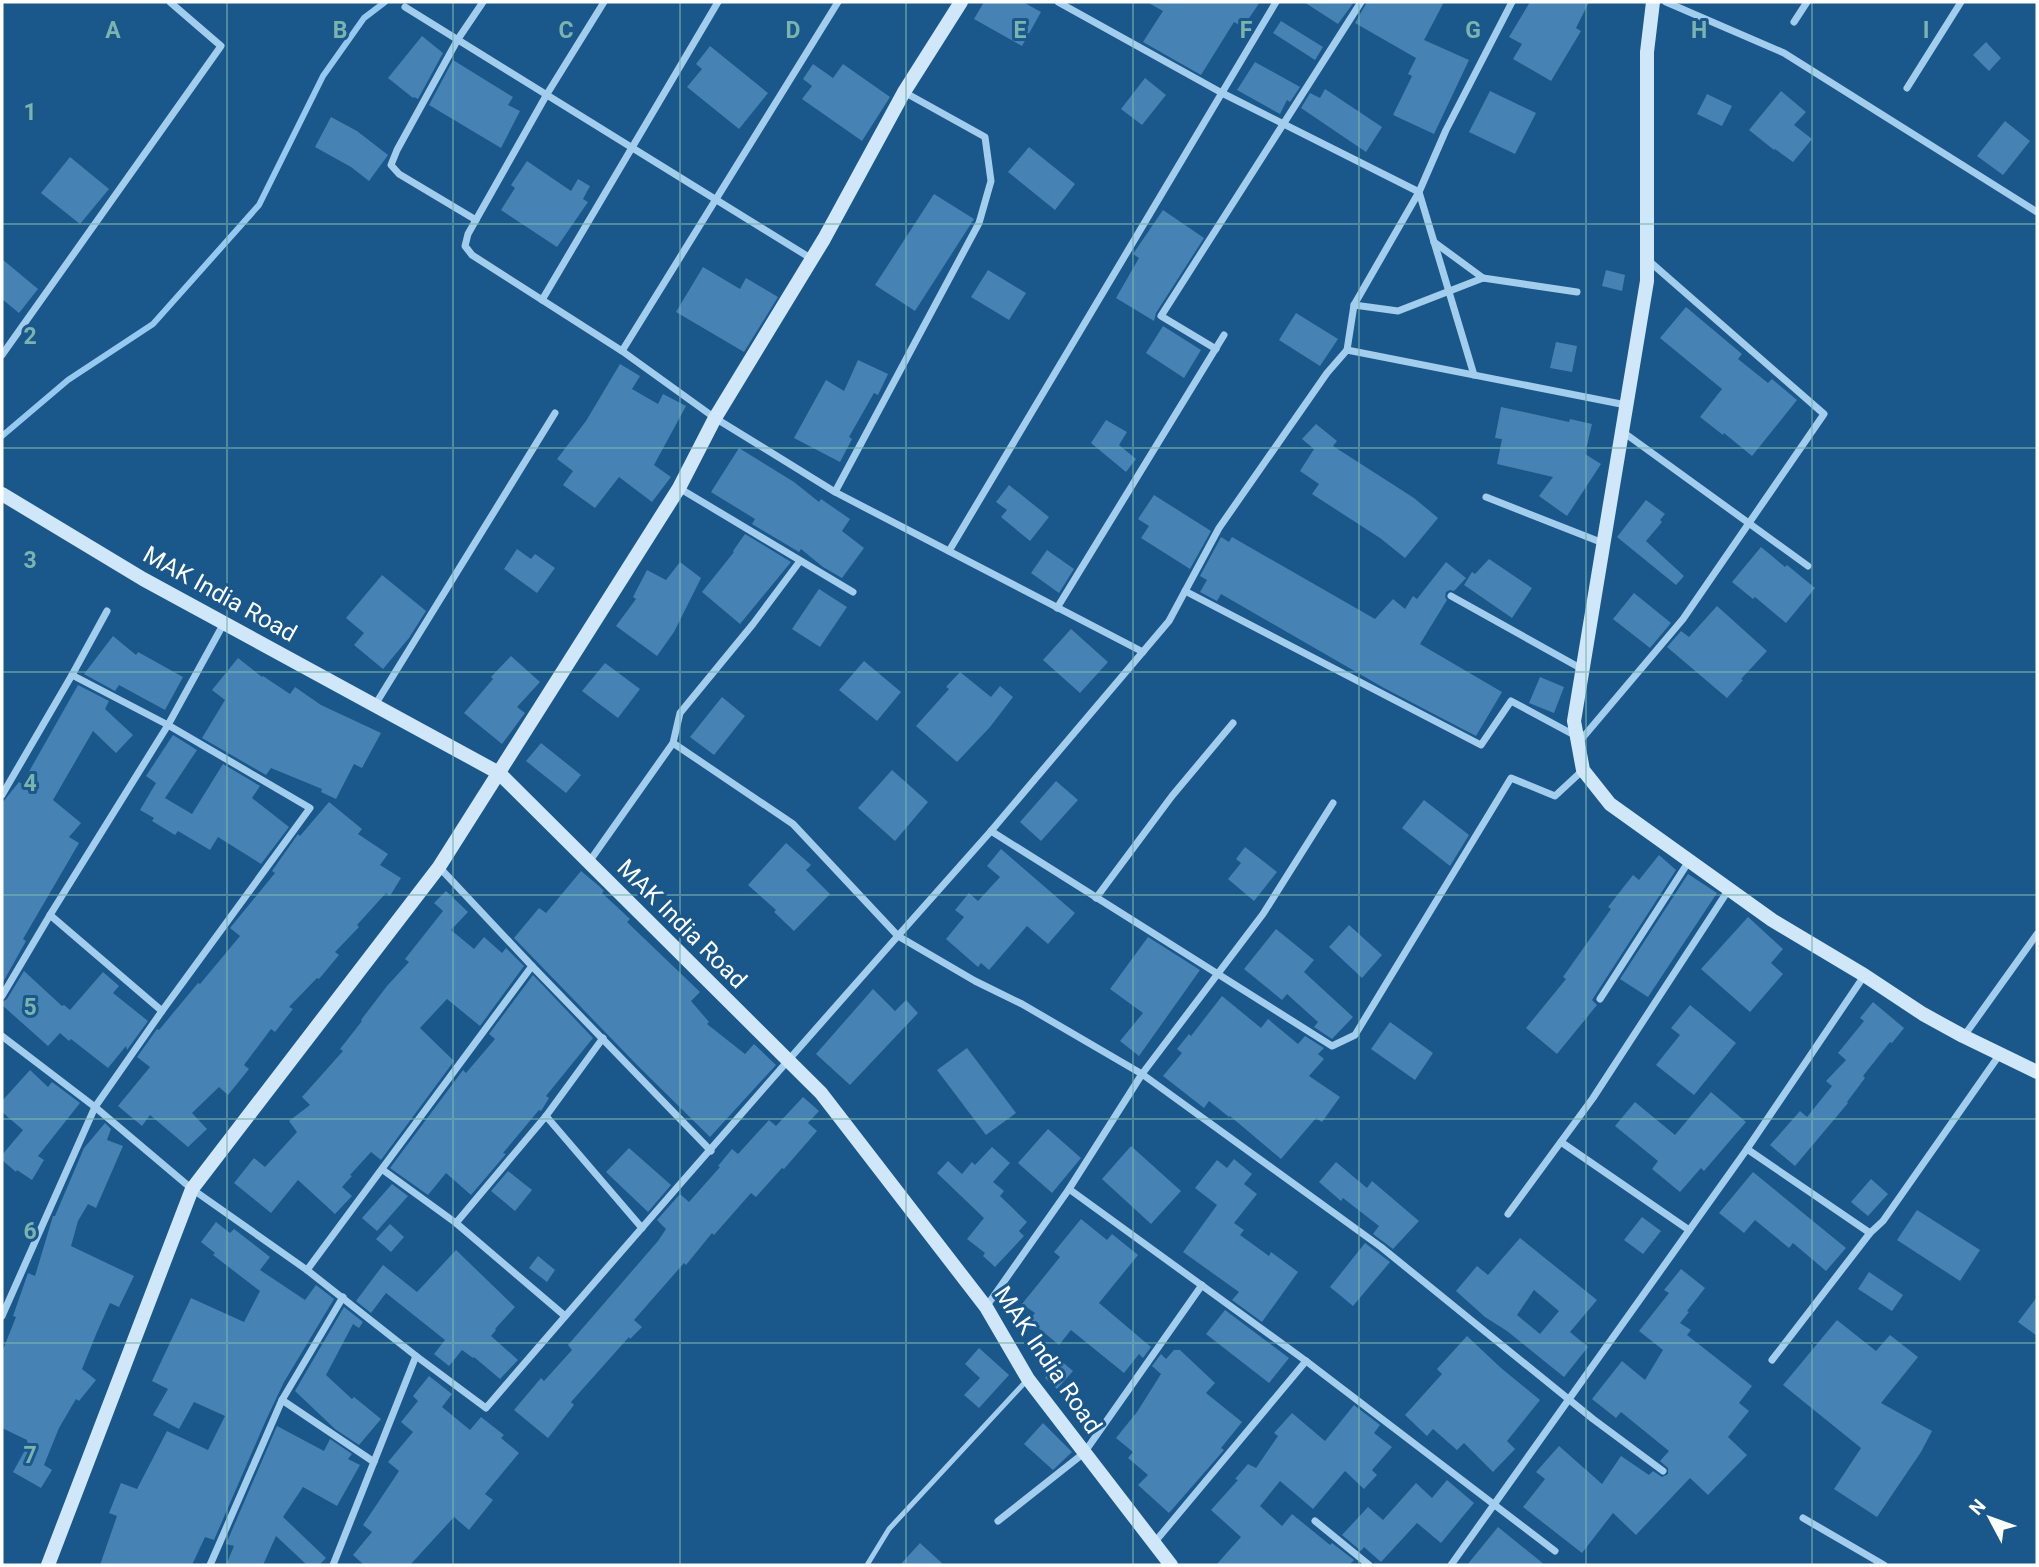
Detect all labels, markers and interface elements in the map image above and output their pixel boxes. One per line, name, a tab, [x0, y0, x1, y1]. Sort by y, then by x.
text: A	[105, 17, 121, 44]
text: B	[333, 17, 347, 44]
text: C	[558, 17, 574, 44]
text: D	[786, 17, 800, 44]
text: E	[1014, 17, 1027, 44]
text: F	[1240, 17, 1253, 44]
text: G	[1465, 17, 1481, 44]
text: H	[1691, 17, 1707, 44]
text: I	[1923, 17, 1929, 44]
text: 1	[23, 99, 37, 126]
text: 2	[23, 323, 37, 350]
street label: MAK India Road	[138, 540, 302, 648]
text: 3	[23, 547, 37, 574]
text: 4	[23, 770, 37, 797]
street label: MAK India Road	[612, 854, 752, 994]
text: 5	[23, 994, 37, 1021]
text: 6	[23, 1218, 37, 1245]
street label: MAK India Road	[989, 1281, 1107, 1439]
text: 7	[23, 1442, 37, 1469]
north arrow	[1955, 1483, 2025, 1553]
text: N	[1964, 1495, 1991, 1520]

